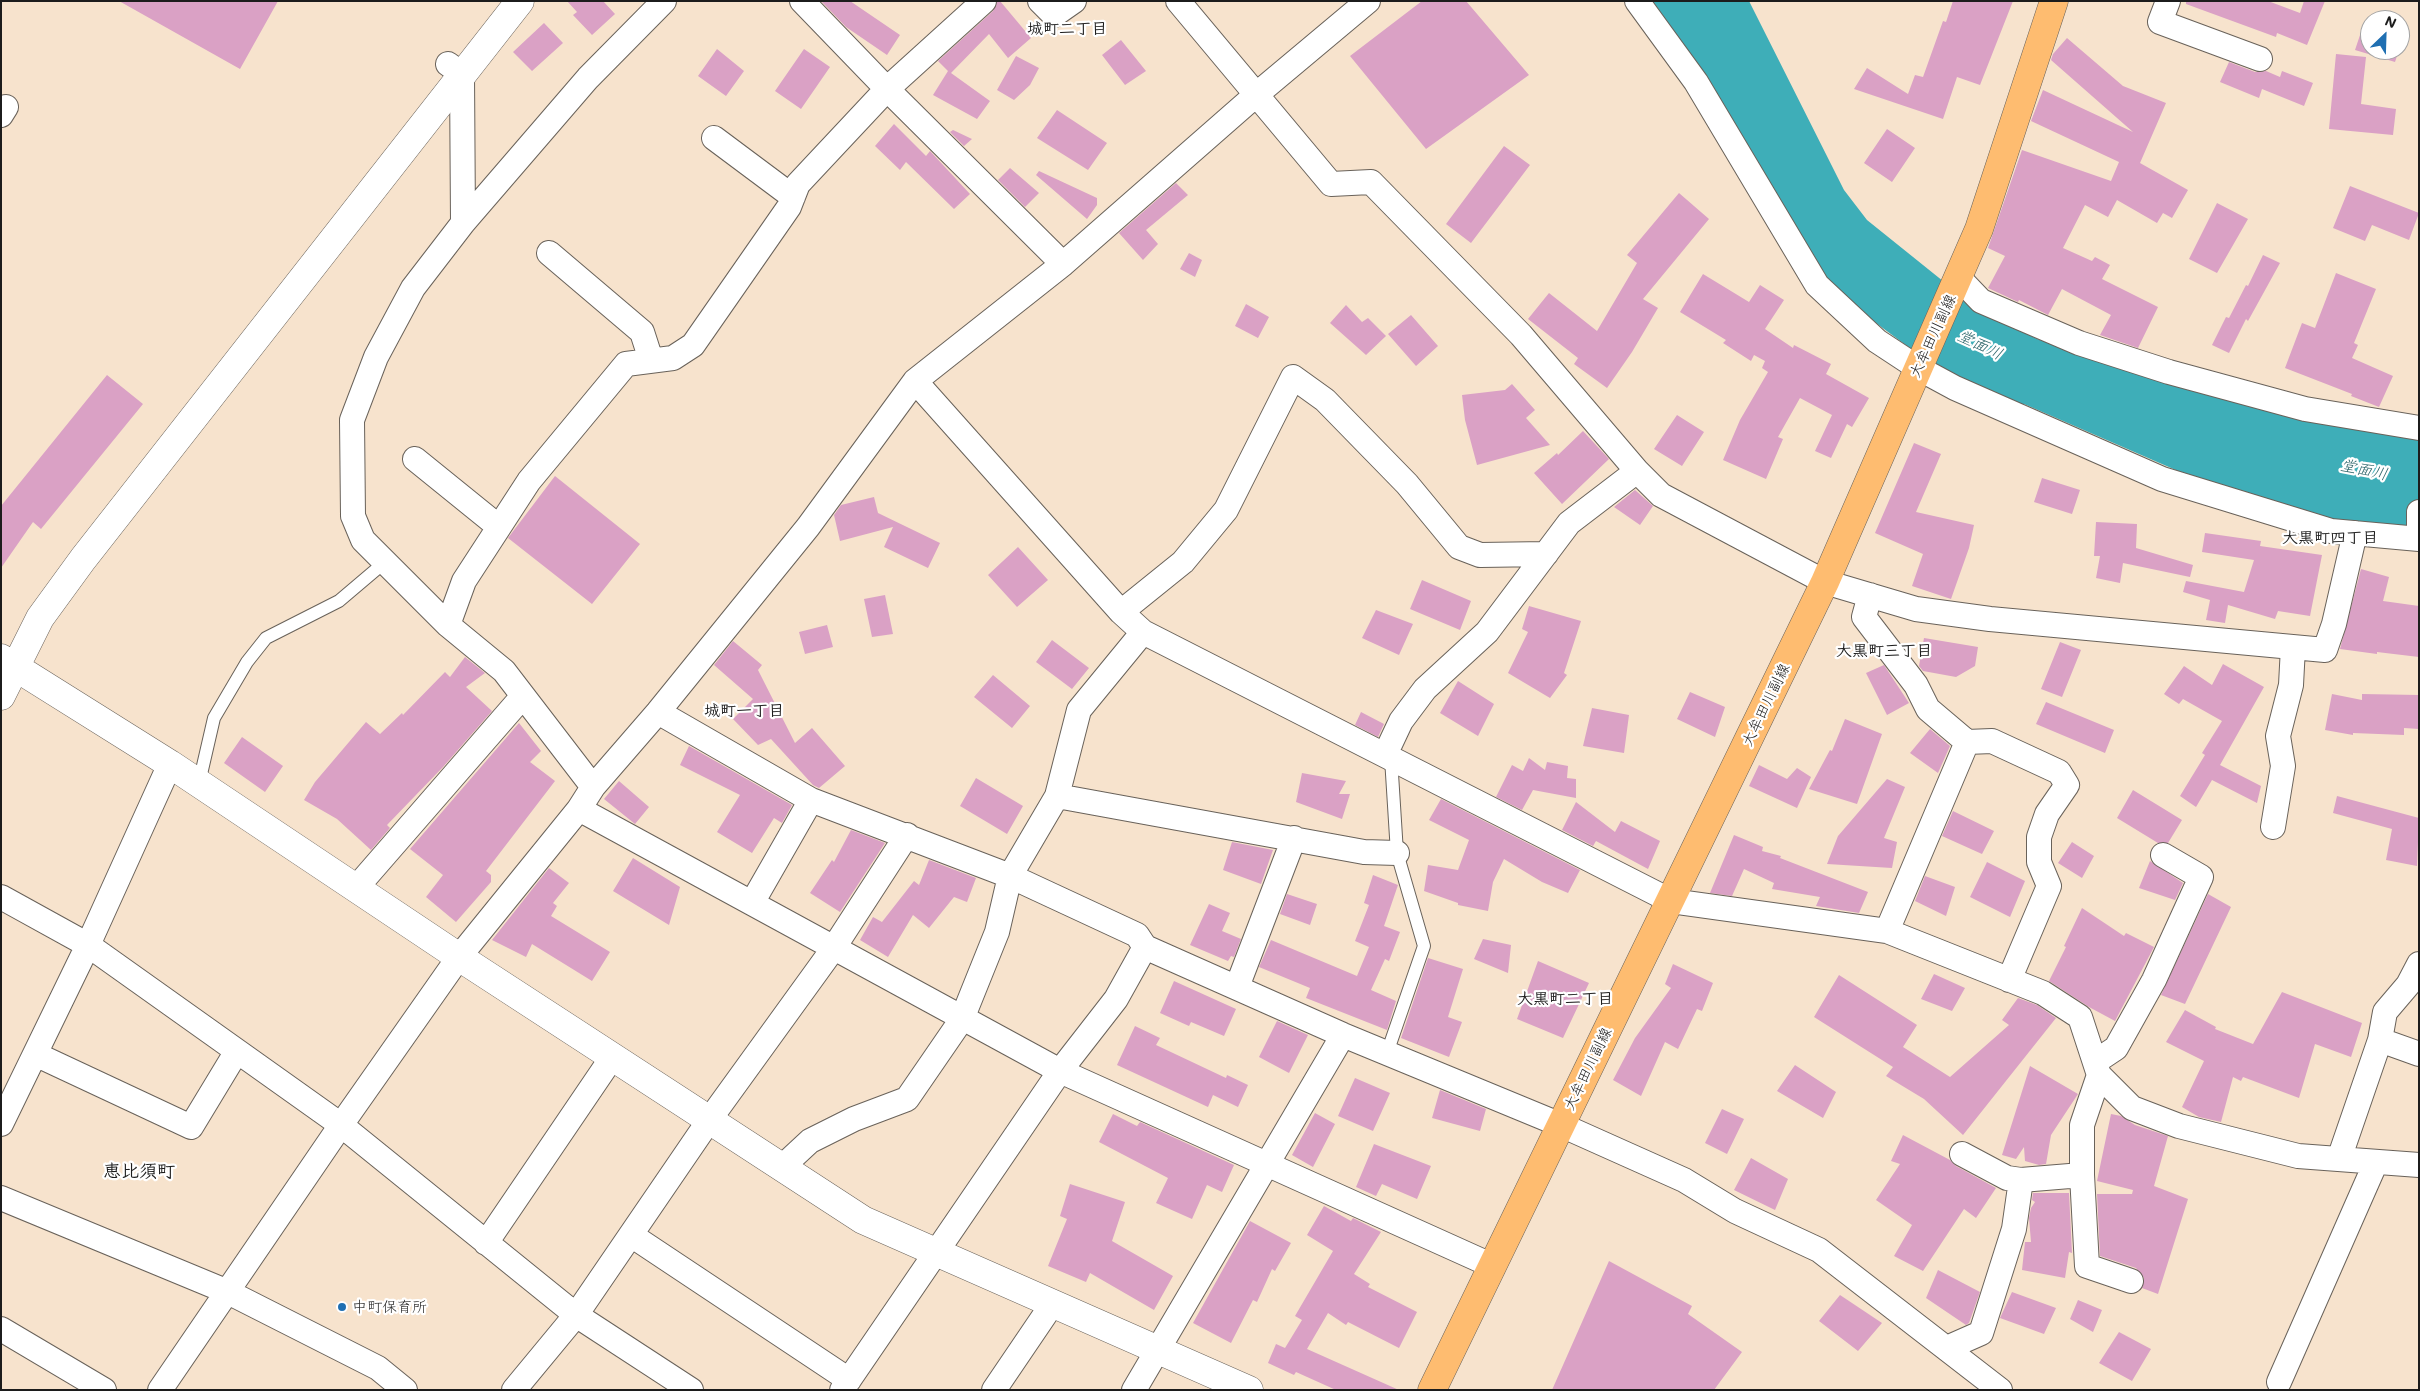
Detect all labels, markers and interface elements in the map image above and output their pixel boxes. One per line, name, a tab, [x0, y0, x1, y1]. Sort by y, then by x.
north arrow	[2360, 10, 2410, 60]
text: N	[2382, 11, 2400, 33]
district label: 城町二丁目	[1027, 19, 1107, 39]
street label: 大牟田川副線	[1906, 291, 1960, 381]
water label: 堂面川	[1954, 326, 2006, 364]
water label: 堂面川	[2339, 456, 2389, 484]
district label: 大黒町四丁目	[2282, 528, 2378, 548]
district label: 大黒町三丁目	[1836, 641, 1932, 661]
street label: 大牟田川副線	[1738, 661, 1794, 749]
district label: 城町一丁目	[704, 701, 784, 721]
district label: 大黒町二丁目	[1517, 989, 1613, 1009]
street label: 大牟田川副線	[1560, 1025, 1616, 1113]
district label: 恵比須町	[103, 1160, 175, 1182]
place label: 中町保育所	[352, 1298, 427, 1316]
marker: 中町保育所	[336, 1301, 348, 1313]

